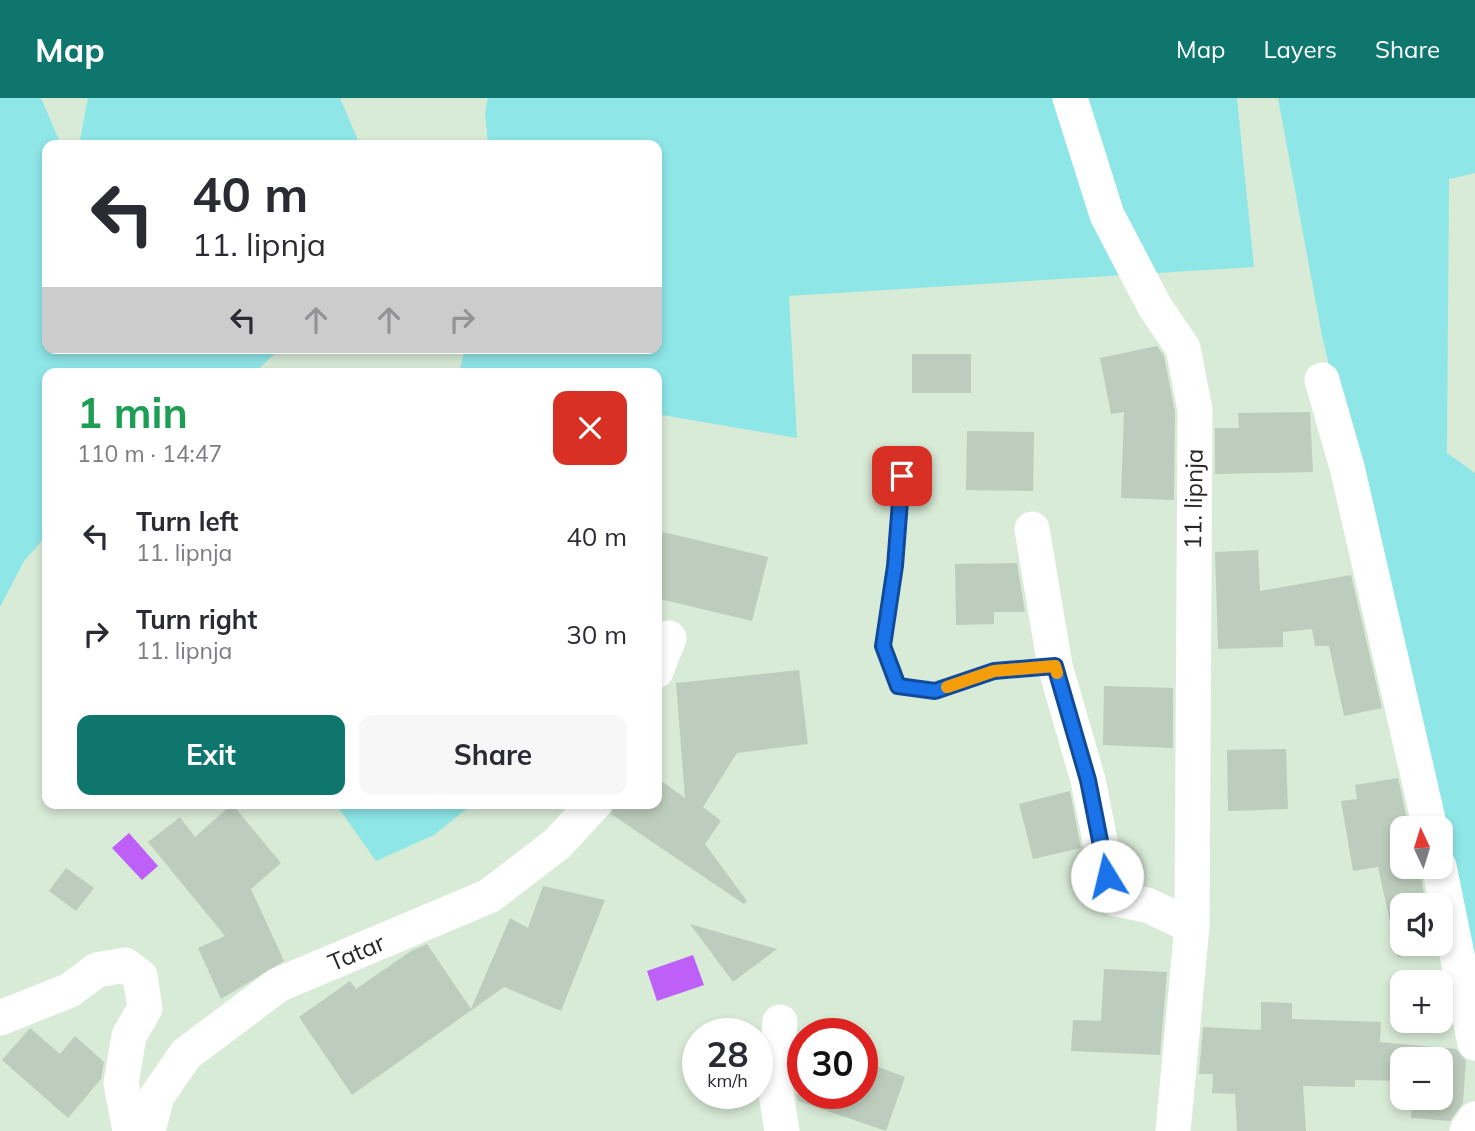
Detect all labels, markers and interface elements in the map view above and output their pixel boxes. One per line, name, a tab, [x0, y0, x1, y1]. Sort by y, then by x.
text: Map	[35, 29, 105, 70]
text: Map	[1176, 34, 1225, 64]
text: Layers	[1263, 34, 1337, 64]
text: Share	[1375, 34, 1440, 64]
text: 40 m	[192, 163, 308, 224]
icon: left	[77, 168, 168, 259]
text: 11. lipnja	[192, 224, 326, 264]
icon: left	[224, 301, 262, 339]
icon: ahead	[297, 301, 335, 339]
icon: ahead	[370, 301, 408, 339]
icon: right	[443, 301, 481, 339]
text: 1 min	[77, 386, 188, 439]
button: close	[553, 391, 627, 465]
text: 110 m · 14:47	[77, 439, 222, 468]
pin	[872, 446, 932, 506]
street label: 11. lipnja	[1177, 448, 1209, 550]
icon: arrive	[883, 457, 921, 495]
text: Turn left	[136, 505, 238, 538]
icon: left	[77, 517, 115, 555]
text: 40 m	[566, 520, 627, 553]
text: 11. lipnja	[136, 538, 232, 567]
text: Turn right	[136, 603, 257, 636]
icon: right	[77, 615, 115, 653]
text: 30 m	[566, 618, 627, 651]
text: 11. lipnja	[136, 636, 232, 665]
button: Exit	[77, 715, 345, 795]
button: Share	[359, 715, 627, 795]
north arrow	[1390, 816, 1452, 878]
map controls	[1390, 816, 1453, 1110]
position arrow	[1070, 839, 1144, 913]
button: sound	[1390, 893, 1453, 956]
street label: Tatar	[323, 927, 389, 977]
button: +	[1390, 970, 1453, 1033]
speed limit sign: 30	[787, 1018, 878, 1109]
text: 28	[706, 1032, 749, 1076]
button: −	[1390, 1047, 1453, 1110]
text: km/h	[707, 1069, 748, 1092]

